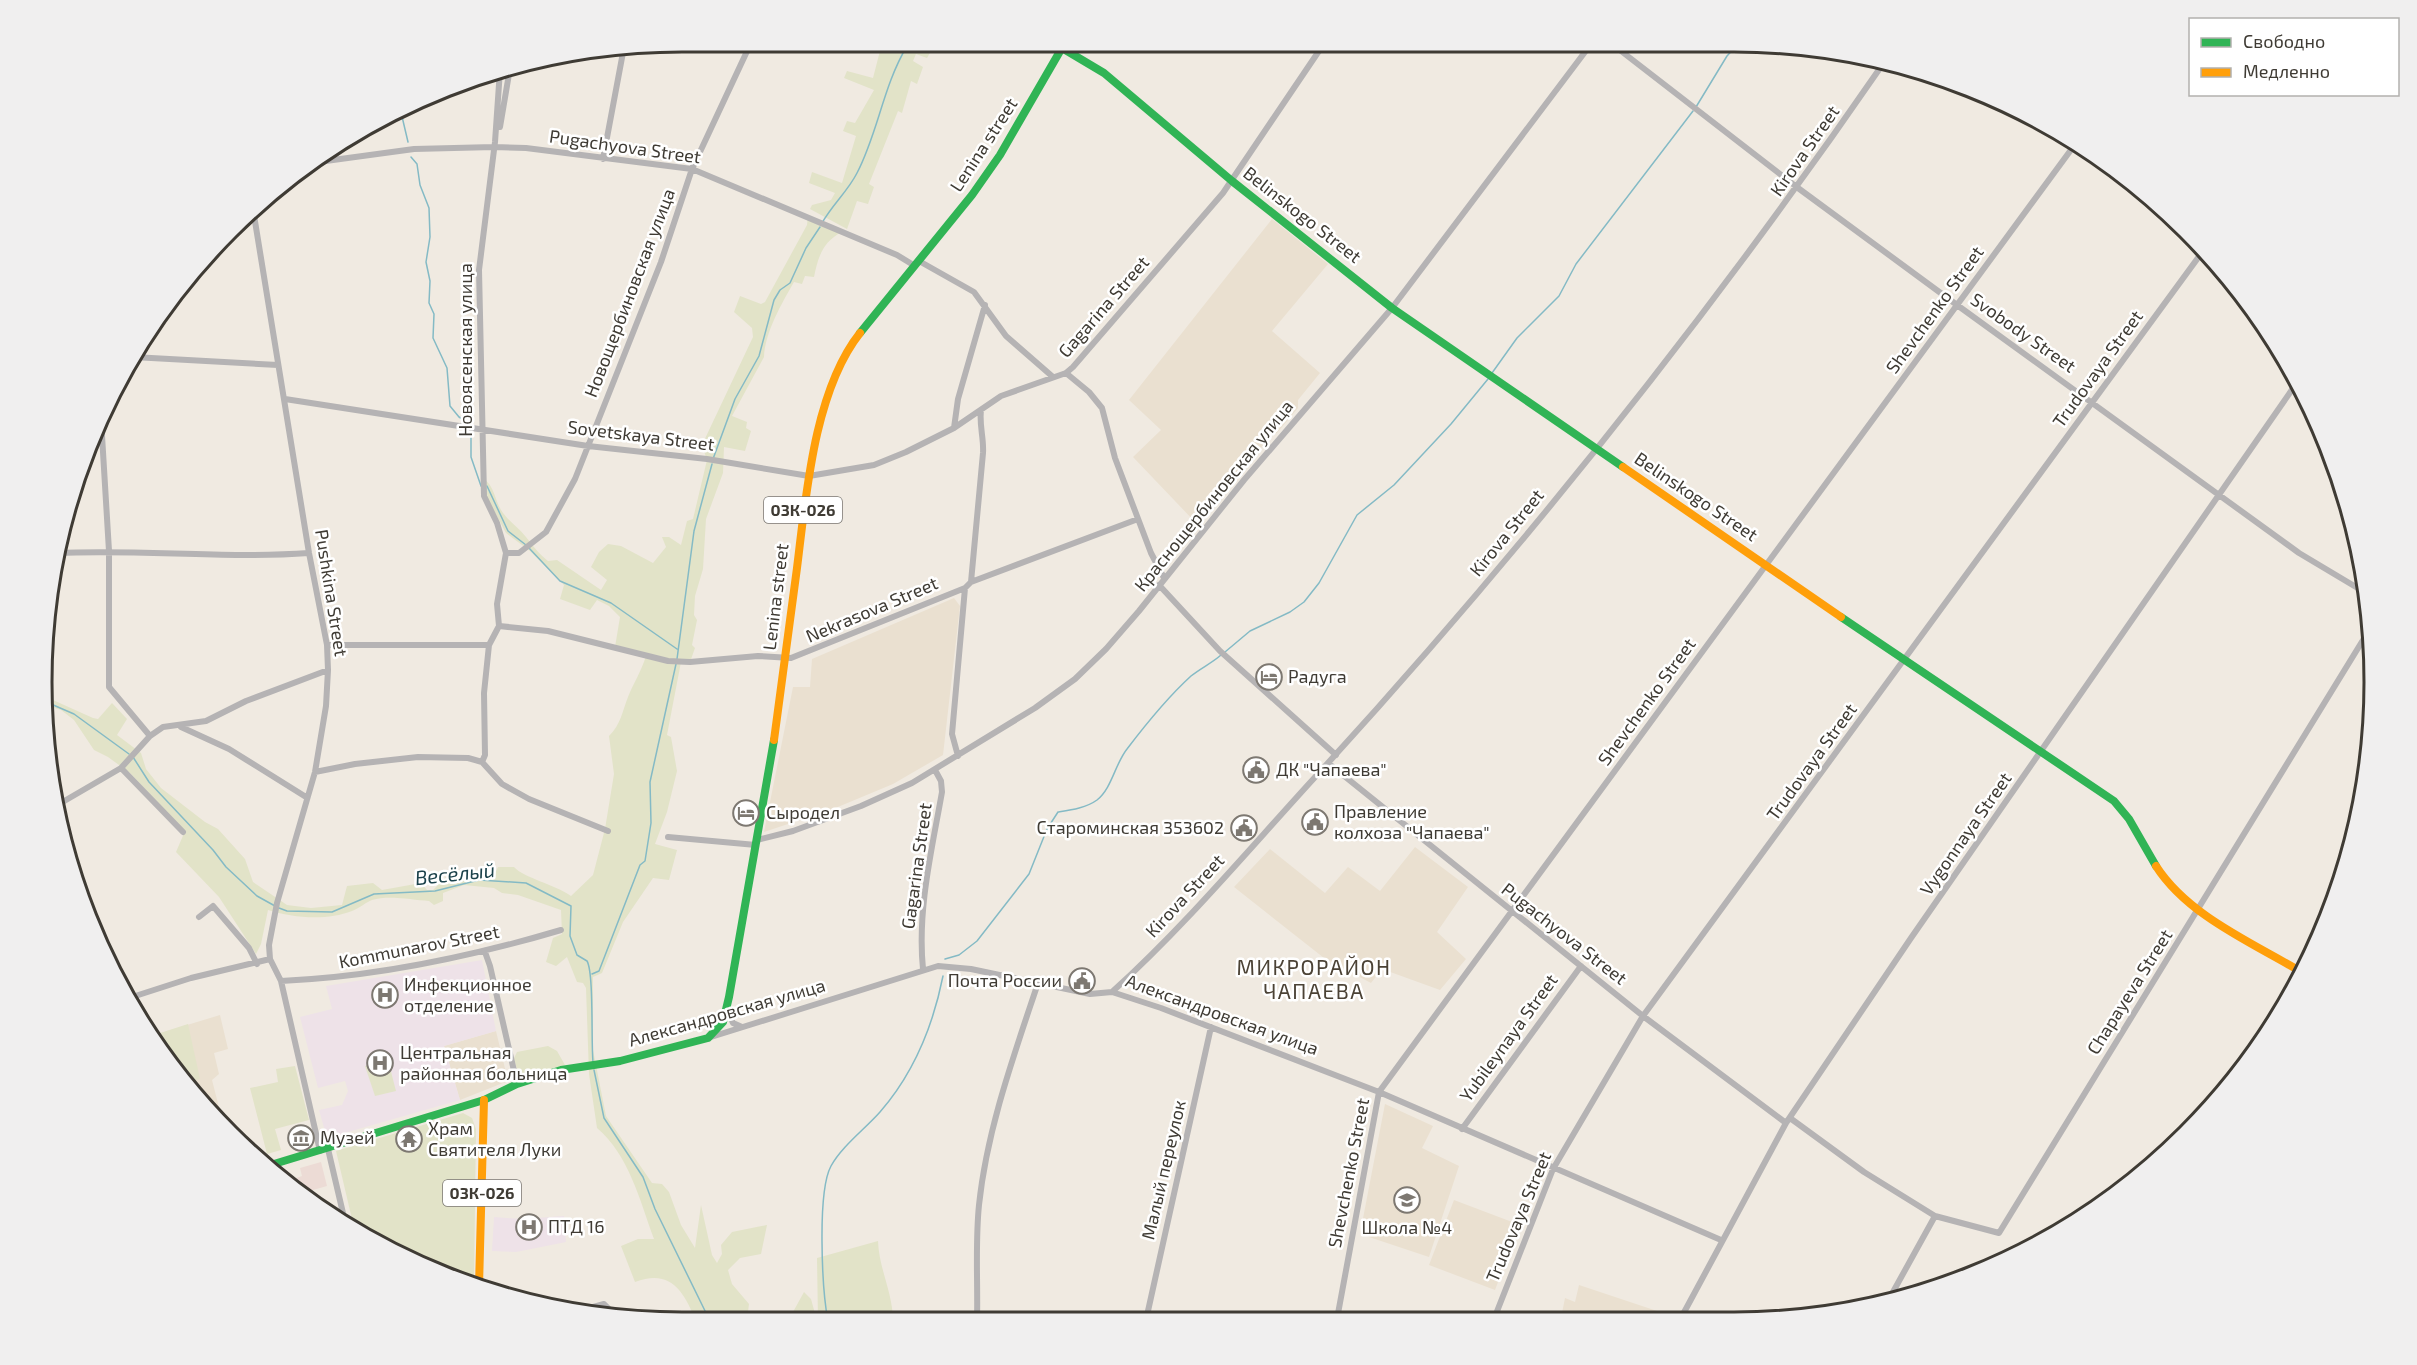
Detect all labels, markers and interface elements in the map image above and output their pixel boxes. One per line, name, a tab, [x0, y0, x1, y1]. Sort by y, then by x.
legend	[2189, 18, 2399, 96]
text: Свободно	[2243, 30, 2325, 52]
text: Медленно	[2243, 60, 2330, 82]
street label: Lenina street	[945, 93, 1022, 195]
street label: Kirova Street	[1765, 101, 1844, 200]
street label: Pugachyova Street	[548, 124, 703, 168]
street label: Belinskogo Street	[1239, 161, 1366, 267]
street label: Новощербиновская улица	[579, 185, 679, 400]
street label: Shevchenko Street	[1881, 241, 1988, 377]
street label: Gagarina Street	[1053, 251, 1153, 362]
street label: Новоясенская улица	[454, 263, 476, 437]
street label: Svobody Street	[1967, 288, 2081, 377]
street label: Trudovaya Street	[2047, 305, 2147, 431]
street label: Краснощербиновская улица	[1129, 395, 1297, 596]
street label: Sovetskaya Street	[566, 415, 716, 455]
street label: Belinskogo Street	[1631, 447, 1762, 546]
street label: Kirova Street	[1464, 484, 1548, 580]
road number: 03К-026	[764, 497, 842, 523]
street label: Pushkina Street	[311, 528, 353, 658]
street label: Lenina street	[758, 542, 792, 651]
street label: Nekrasova Street	[802, 571, 941, 647]
street label: Shevchenko Street	[1593, 633, 1700, 769]
hotel icon: Радуга	[1254, 662, 1284, 692]
place label: Радуга	[1288, 665, 1347, 687]
street label: Trudovaya Street	[1761, 698, 1861, 824]
public building icon: ДК "Чапаева"	[1241, 755, 1271, 785]
place label: ДК "Чапаева"	[1276, 758, 1387, 780]
street label: Vygonnaya Street	[1915, 768, 2016, 899]
hotel icon: Сыродел	[731, 798, 761, 828]
place label: Правление колхоза "Чапаева"	[1334, 800, 1490, 843]
place label: Сыродел	[766, 801, 840, 823]
street label: Gagarina Street	[896, 801, 936, 930]
public building icon: Правление колхоза "Чапаева"	[1300, 807, 1330, 837]
public building icon: Староминская 353602	[1229, 813, 1259, 843]
place label: Староминская 353602	[1037, 816, 1224, 838]
street label: Kirova Street	[1140, 849, 1228, 941]
water label: Весёлый	[414, 857, 496, 889]
street label: Pugachyova Street	[1498, 877, 1632, 989]
street label: Kommunarov Street	[337, 920, 501, 972]
street label: Chapayeva Street	[2082, 925, 2177, 1058]
district label: МИКРОРАЙОН ЧАПАЕВА	[1237, 954, 1391, 1003]
public building icon: Почта России	[1067, 966, 1097, 996]
place label: Почта России	[948, 969, 1062, 991]
street label: Александровская улица	[1123, 969, 1322, 1059]
street label: Yubileynaya Street	[1455, 969, 1562, 1106]
place label: Инфекционное отделение	[404, 973, 532, 1016]
street label: Александровская улица	[626, 973, 828, 1051]
hospital icon: Инфекционное отделение	[370, 980, 400, 1010]
place label: Центральная районная больница	[400, 1041, 568, 1084]
hospital icon: Центральная районная больница	[365, 1048, 395, 1078]
street label: Shevchenko Street	[1323, 1096, 1373, 1250]
street label: Малый переулок	[1136, 1097, 1190, 1242]
place label: Храм Святителя Луки	[428, 1117, 561, 1160]
museum icon: Музей	[286, 1123, 316, 1153]
temple icon: Храм Святителя Луки	[394, 1124, 424, 1154]
place label: Музей	[320, 1126, 375, 1148]
street label: Trudovaya Street	[1481, 1148, 1555, 1285]
road number: 03К-026	[443, 1180, 521, 1206]
school or university icon: Школа №4	[1392, 1185, 1422, 1215]
hospital icon: ПТД 16	[514, 1212, 544, 1242]
place label: ПТД 16	[548, 1215, 604, 1237]
place label: Школа №4	[1362, 1216, 1452, 1238]

